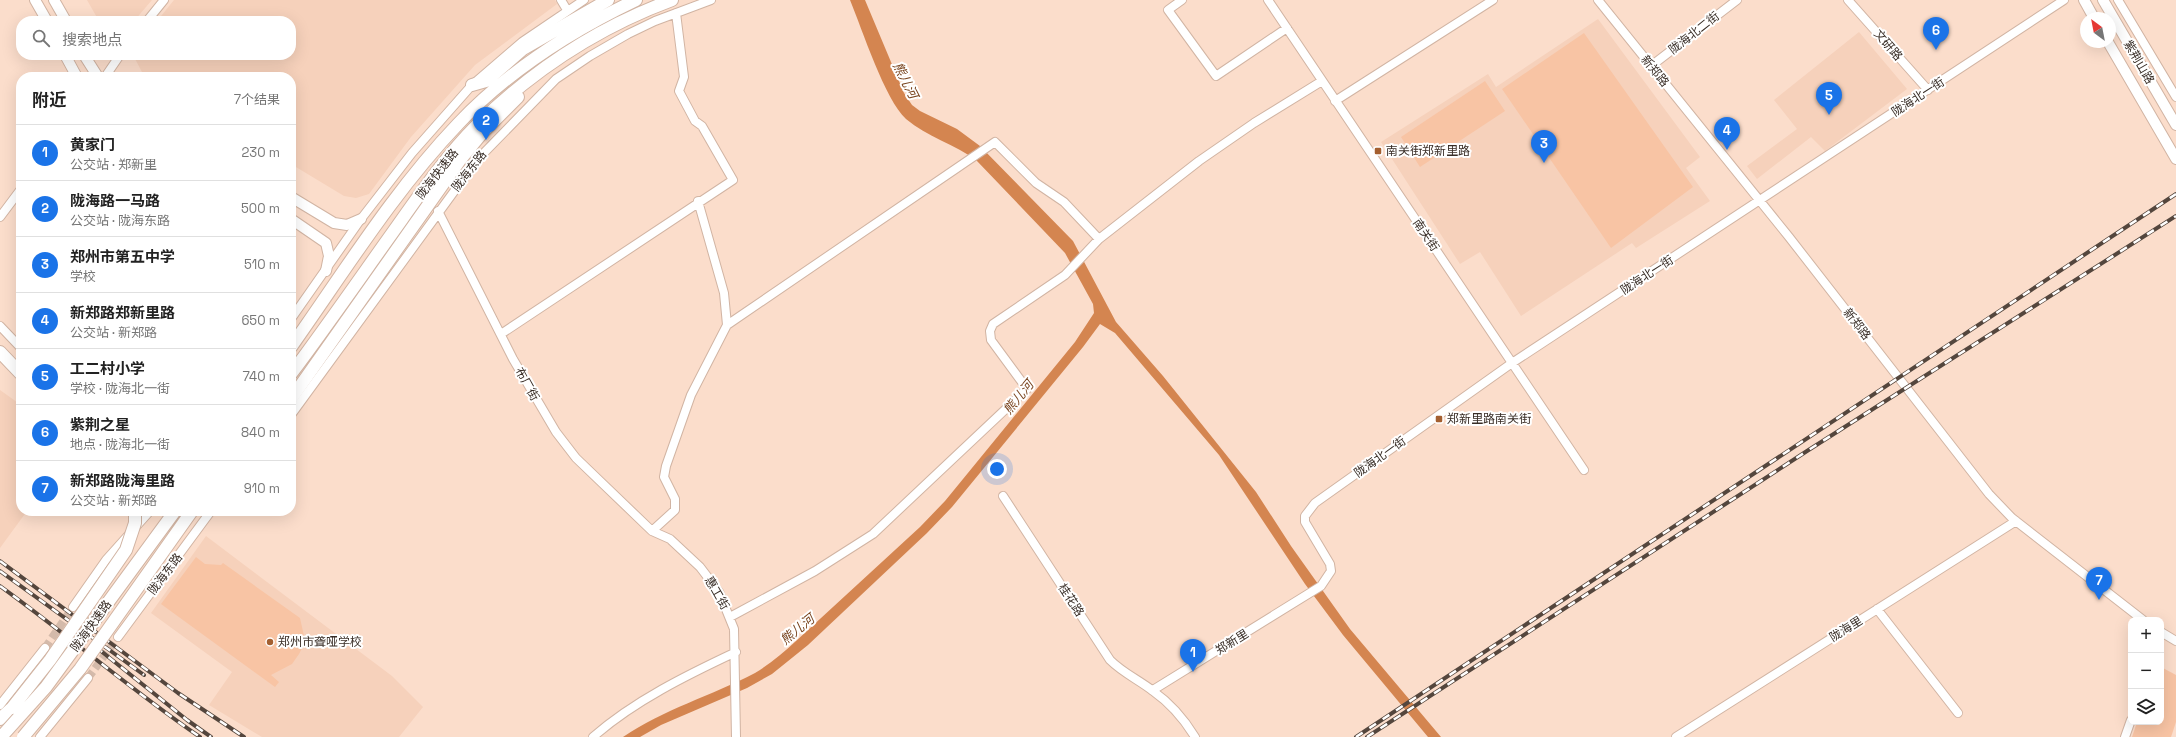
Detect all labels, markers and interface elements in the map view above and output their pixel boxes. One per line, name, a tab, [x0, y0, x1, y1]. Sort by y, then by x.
street label: 陇海北二街	[1665, 8, 1723, 58]
north arrow	[2080, 12, 2116, 48]
search box	[16, 16, 296, 60]
pin: 6	[1923, 17, 1949, 50]
street label: 文研路	[1870, 26, 1906, 64]
icon: search	[30, 27, 52, 49]
text: 搜索地点	[62, 30, 122, 49]
street label: 紫荆山路	[2120, 37, 2158, 87]
street label: 新郑路	[1637, 52, 1673, 90]
water label: 熊儿河	[889, 59, 923, 104]
street label: 陇海北一街	[1888, 74, 1948, 120]
pin: 5	[1816, 82, 1842, 115]
text: 附近	[32, 89, 66, 111]
text: 7个结果	[234, 91, 280, 108]
pin: 2	[473, 107, 499, 140]
pin: 4	[1714, 117, 1740, 150]
pin: 3	[1531, 130, 1557, 163]
text: 黄家门	[70, 135, 115, 154]
place label: 南关街郑新里路	[1386, 143, 1470, 159]
text: 1	[42, 144, 48, 161]
text: 230 m	[242, 144, 280, 161]
street label: 陇海快速路	[412, 145, 462, 203]
marker: 南关街郑新里路	[1373, 146, 1383, 156]
street label: 陇海东路	[448, 147, 490, 195]
text: 公交站 · 郑新里	[70, 156, 157, 173]
text: 陇海路一马路	[70, 191, 160, 210]
text: 2	[41, 200, 49, 217]
text: 500 m	[241, 200, 280, 217]
text: 公交站 · 陇海东路	[70, 212, 170, 229]
street label: 南关街	[1409, 216, 1443, 254]
text: 郑州市第五中学	[70, 247, 175, 266]
street label: 陇海北一街	[1617, 252, 1677, 298]
text: 3	[41, 256, 49, 273]
text: 510 m	[244, 256, 280, 273]
text: 学校	[70, 268, 96, 285]
text: 新郑路郑新里路	[70, 303, 175, 322]
street label: 新郑路	[1840, 305, 1874, 343]
text: 4	[41, 312, 49, 329]
text: 650 m	[241, 312, 280, 329]
text: 公交站 · 新郑路	[70, 324, 157, 341]
text: 工二村小学	[70, 359, 145, 378]
street label: 布厂街	[511, 364, 543, 404]
text: 5	[41, 368, 49, 385]
text: 740 m	[242, 368, 280, 385]
water label: 熊儿河	[1000, 374, 1039, 418]
text: 学校 · 陇海北一街	[70, 380, 170, 397]
place label: 郑新里路南关街	[1447, 411, 1531, 427]
marker: 郑新里路南关街	[1434, 414, 1444, 424]
text: 紫荆之星	[70, 415, 130, 434]
text: 6	[41, 424, 49, 441]
text: 840 m	[241, 424, 280, 441]
street label: 陇海北一街	[1351, 433, 1409, 481]
text: 地点 · 陇海北一街	[70, 436, 170, 453]
your location	[987, 459, 1007, 479]
text: 新郑路陇海里路	[70, 471, 175, 490]
text: 7	[41, 480, 49, 497]
text: 910 m	[244, 480, 280, 497]
text: 公交站 · 新郑路	[70, 492, 157, 509]
street label: 陇海东路	[144, 550, 186, 598]
pin: 7	[2086, 567, 2112, 600]
street label: 惠工街	[701, 573, 733, 613]
street label: 桂花路	[1054, 581, 1088, 619]
street label: 陇海快速路	[67, 597, 115, 655]
water label: 熊儿河	[777, 609, 820, 648]
street label: 陇海里	[1826, 613, 1866, 645]
map controls	[2128, 617, 2164, 725]
button: +	[2128, 617, 2164, 653]
street label: 郑新里	[1212, 626, 1252, 658]
place label: 郑州市聋哑学校	[278, 634, 362, 650]
marker: 郑州市聋哑学校	[265, 637, 275, 647]
pin: 1	[1180, 639, 1206, 672]
button: −	[2128, 653, 2164, 689]
button: layers	[2128, 689, 2164, 725]

